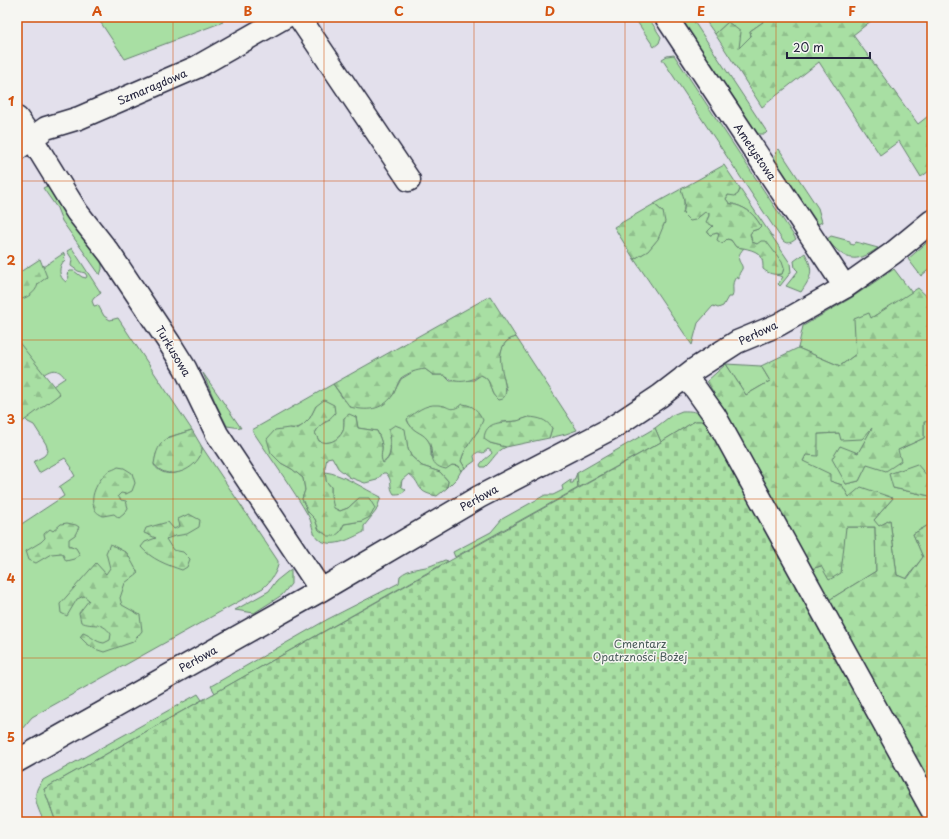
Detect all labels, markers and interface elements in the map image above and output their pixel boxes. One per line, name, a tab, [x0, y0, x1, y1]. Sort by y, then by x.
text: A	[92, 1, 102, 20]
text: B	[244, 1, 253, 20]
text: C	[394, 1, 404, 20]
text: D	[545, 1, 555, 20]
text: E	[697, 1, 705, 20]
text: F	[848, 1, 856, 20]
scale bar	[787, 34, 870, 60]
text: 20 m	[793, 38, 824, 56]
street label: Szmaragdowa	[114, 64, 189, 109]
text: 1	[8, 91, 14, 110]
street label: Ametystowa	[730, 120, 781, 184]
text: 2	[6, 250, 16, 269]
street label: Perłowa	[735, 316, 780, 349]
street label: Turkusowa	[152, 322, 195, 380]
text: 3	[7, 409, 16, 428]
street label: Perłowa	[457, 480, 501, 515]
text: 4	[7, 568, 16, 587]
park label: Cmentarz Opatrzności Bożej	[593, 635, 687, 665]
street label: Perłowa	[176, 641, 220, 676]
text: 5	[7, 727, 15, 746]

